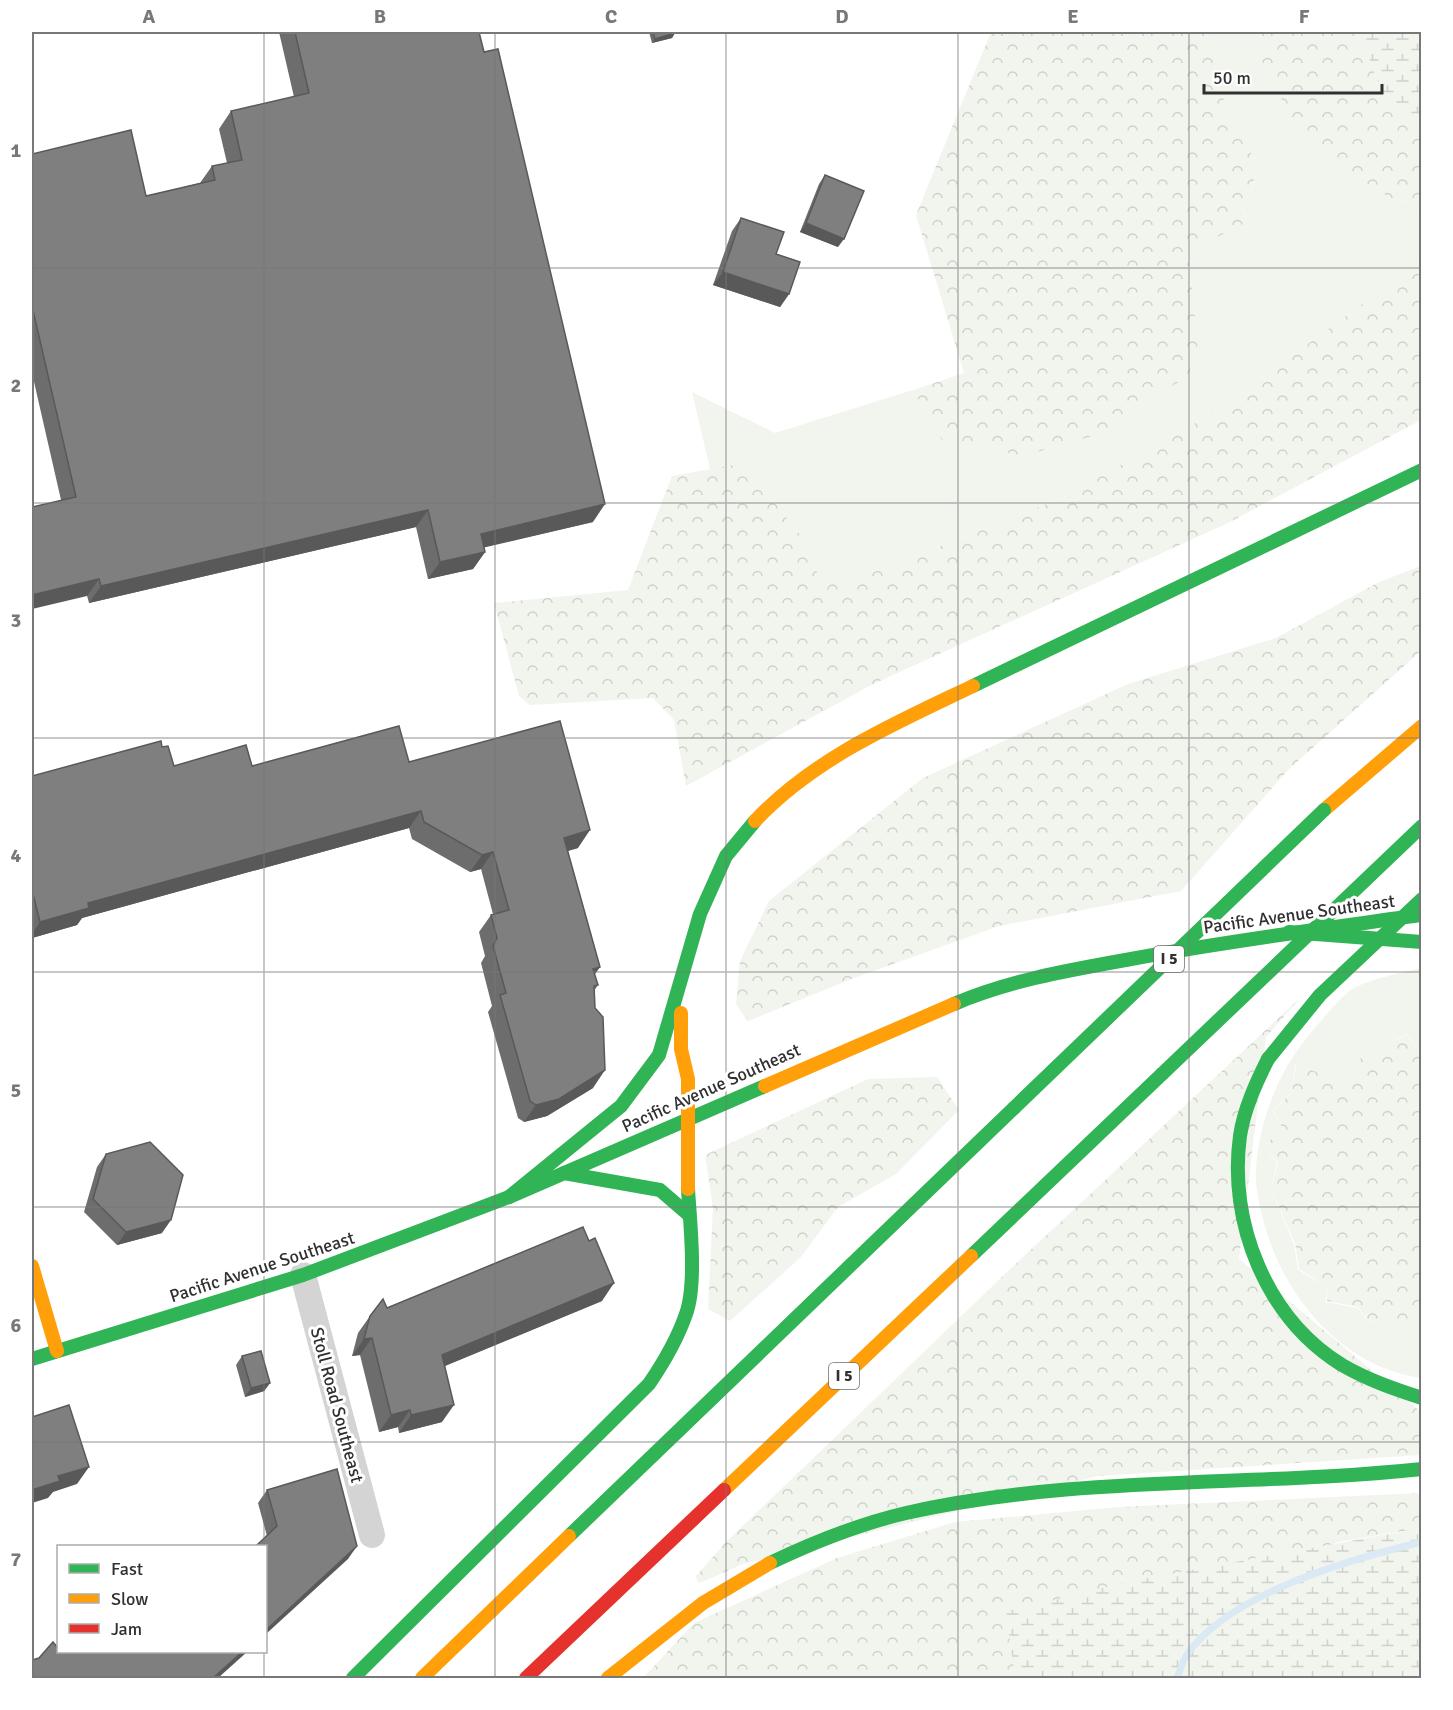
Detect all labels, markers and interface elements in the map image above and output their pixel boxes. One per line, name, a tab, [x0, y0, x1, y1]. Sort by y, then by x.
text: A	[143, 4, 156, 29]
text: B	[374, 4, 386, 29]
text: C	[605, 4, 617, 29]
text: D	[835, 4, 849, 29]
text: E	[1067, 4, 1079, 29]
text: F	[1299, 4, 1310, 29]
scale bar	[1204, 57, 1382, 95]
text: 50 m	[1213, 67, 1251, 89]
text: 1	[11, 138, 22, 163]
text: 2	[11, 373, 21, 398]
text: 3	[11, 608, 21, 633]
text: 4	[11, 843, 22, 868]
street label: Pacific Avenue Southeast	[1202, 890, 1396, 938]
road number: I 5	[1154, 946, 1184, 972]
street label: Pacific Avenue Southeast	[618, 1039, 804, 1137]
text: 5	[11, 1078, 21, 1103]
street label: Pacific Avenue Southeast	[167, 1227, 357, 1307]
text: 6	[11, 1313, 22, 1338]
street label: Stoll Road Southeast	[306, 1325, 368, 1485]
road number: I 5	[829, 1363, 859, 1389]
legend	[57, 1545, 267, 1653]
text: 7	[11, 1547, 22, 1572]
text: Fast	[111, 1558, 143, 1580]
text: Slow	[111, 1588, 148, 1610]
text: Jam	[111, 1618, 142, 1640]

